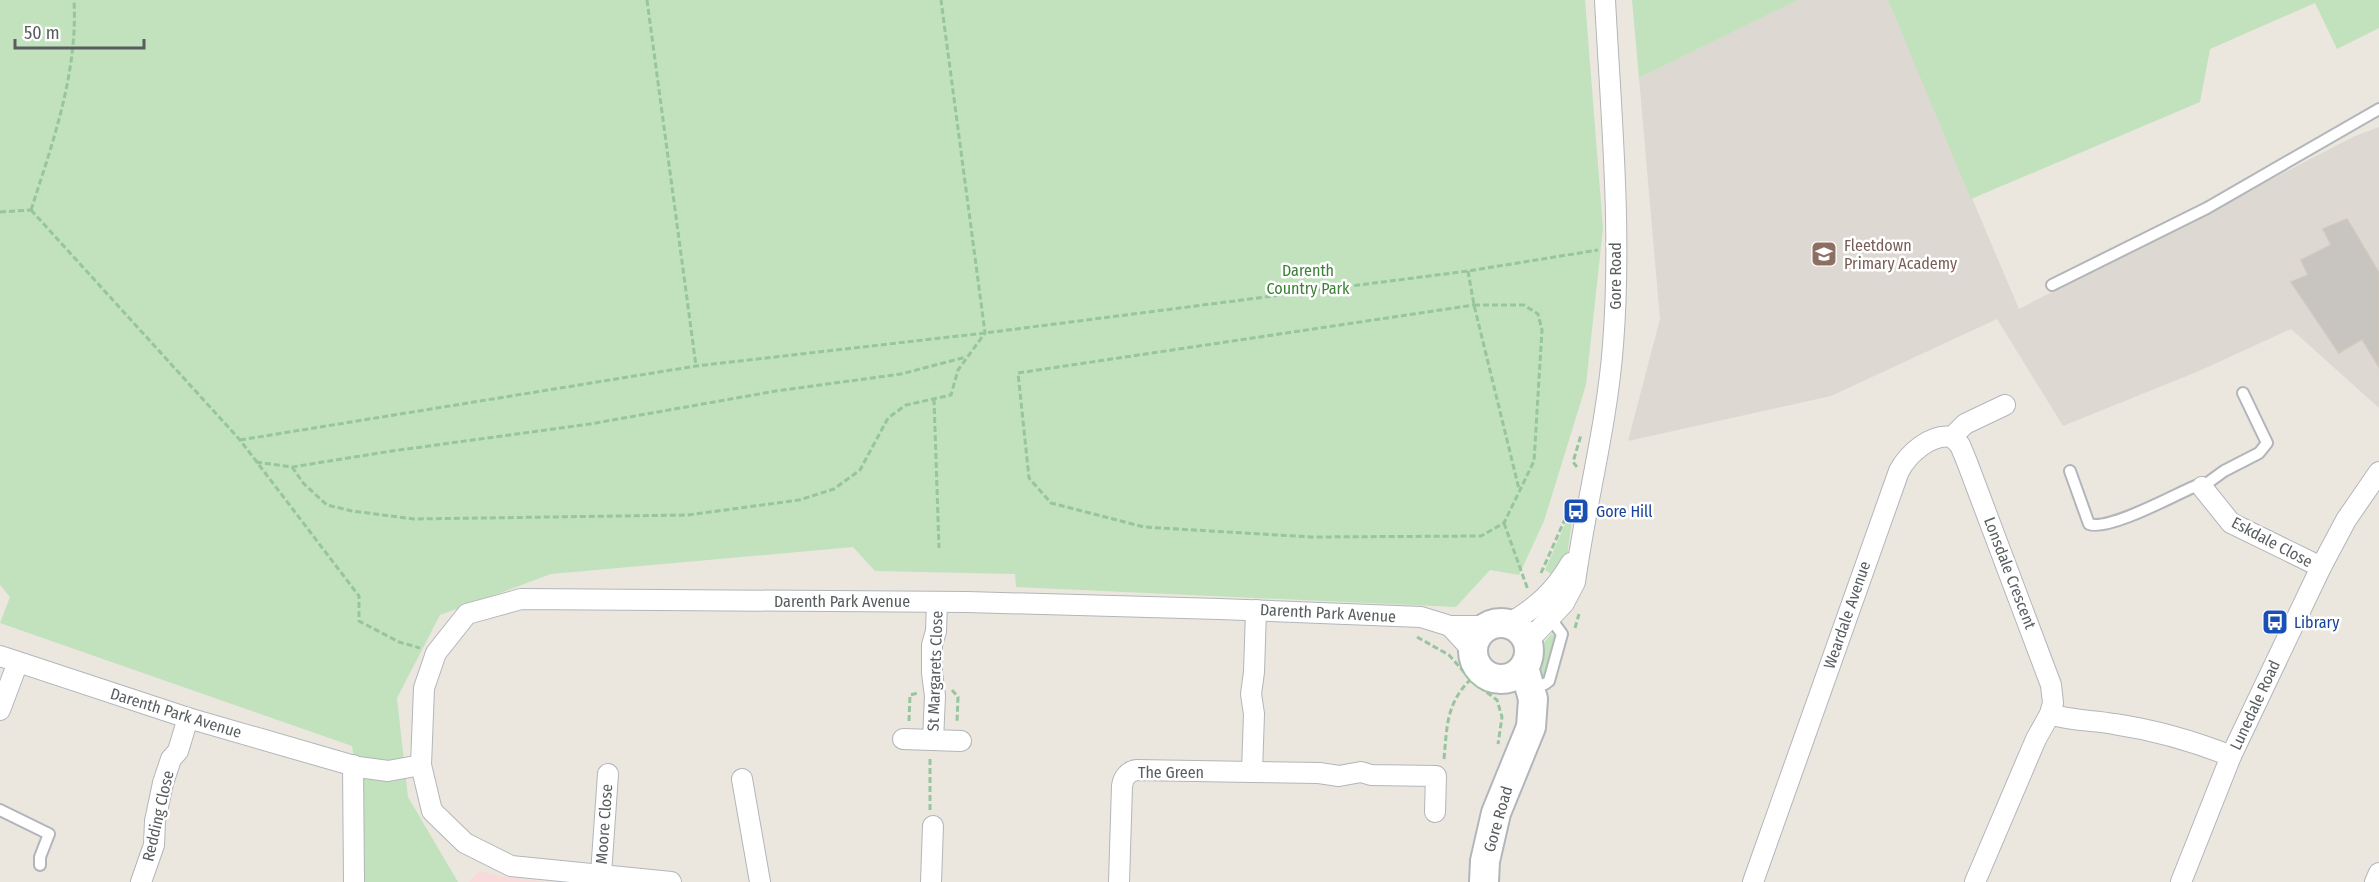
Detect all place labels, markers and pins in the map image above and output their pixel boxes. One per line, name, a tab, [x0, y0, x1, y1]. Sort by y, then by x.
place label: Fleetdown Primary Academy	[1844, 236, 1958, 273]
school or university icon: Fleetdown Primary Academy	[1809, 239, 1839, 269]
bus stop icon: Gore Hill	[1561, 496, 1591, 526]
place label: Gore Hill	[1596, 502, 1653, 521]
bus stop icon: Library	[2260, 607, 2290, 637]
place label: Library	[2294, 613, 2340, 632]

